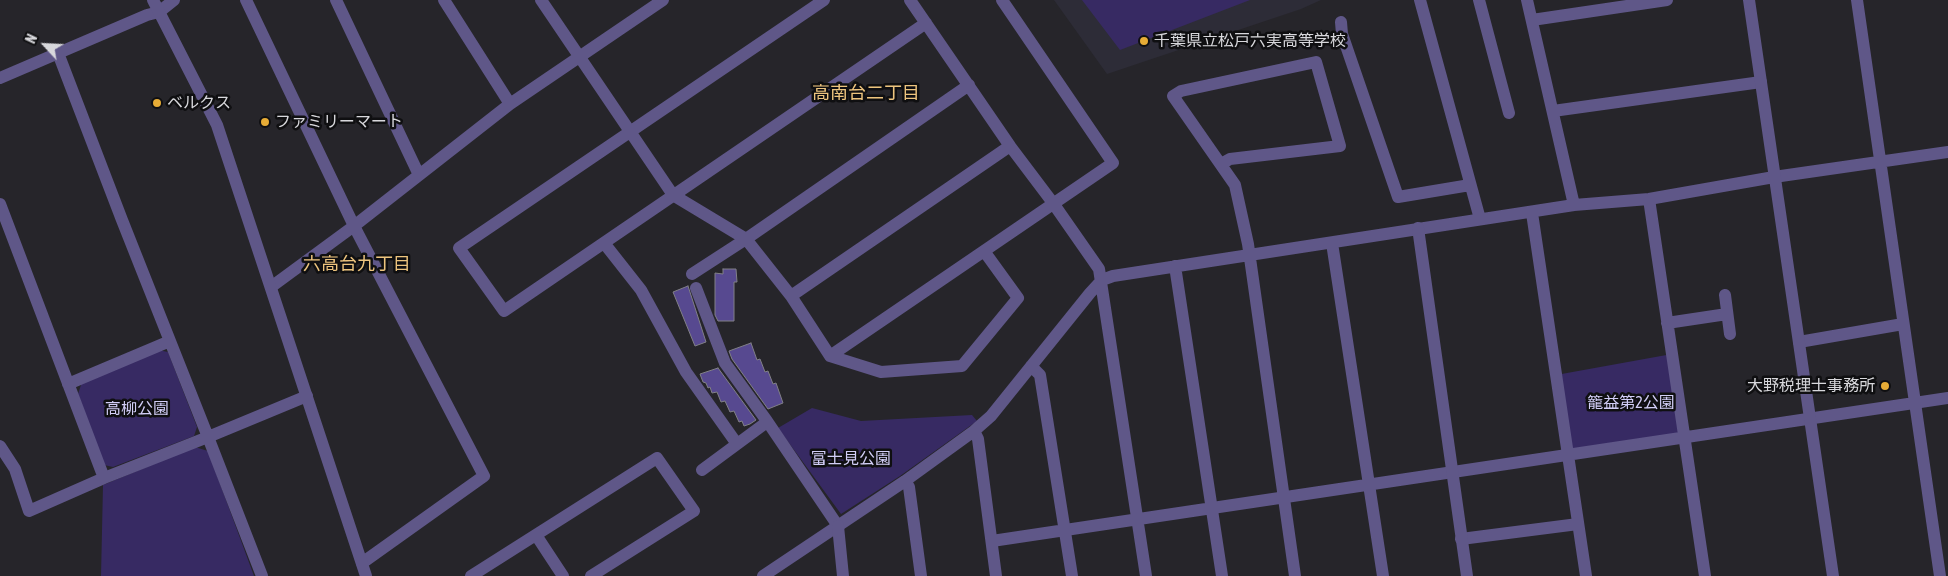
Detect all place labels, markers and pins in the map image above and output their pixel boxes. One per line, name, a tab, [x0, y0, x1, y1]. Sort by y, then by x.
place label: 千葉県立松戸六実高等学校	[1154, 31, 1346, 51]
marker: 千葉県立松戸六実高等学校	[1138, 35, 1150, 47]
place label: ベルクス	[167, 93, 231, 113]
marker: ベルクス	[151, 97, 163, 109]
place label: ファミリーマート	[275, 112, 403, 132]
marker: ファミリーマート	[259, 116, 271, 128]
place label: 大野税理士事務所	[1747, 376, 1875, 396]
marker: 大野税理士事務所	[1879, 380, 1891, 392]

